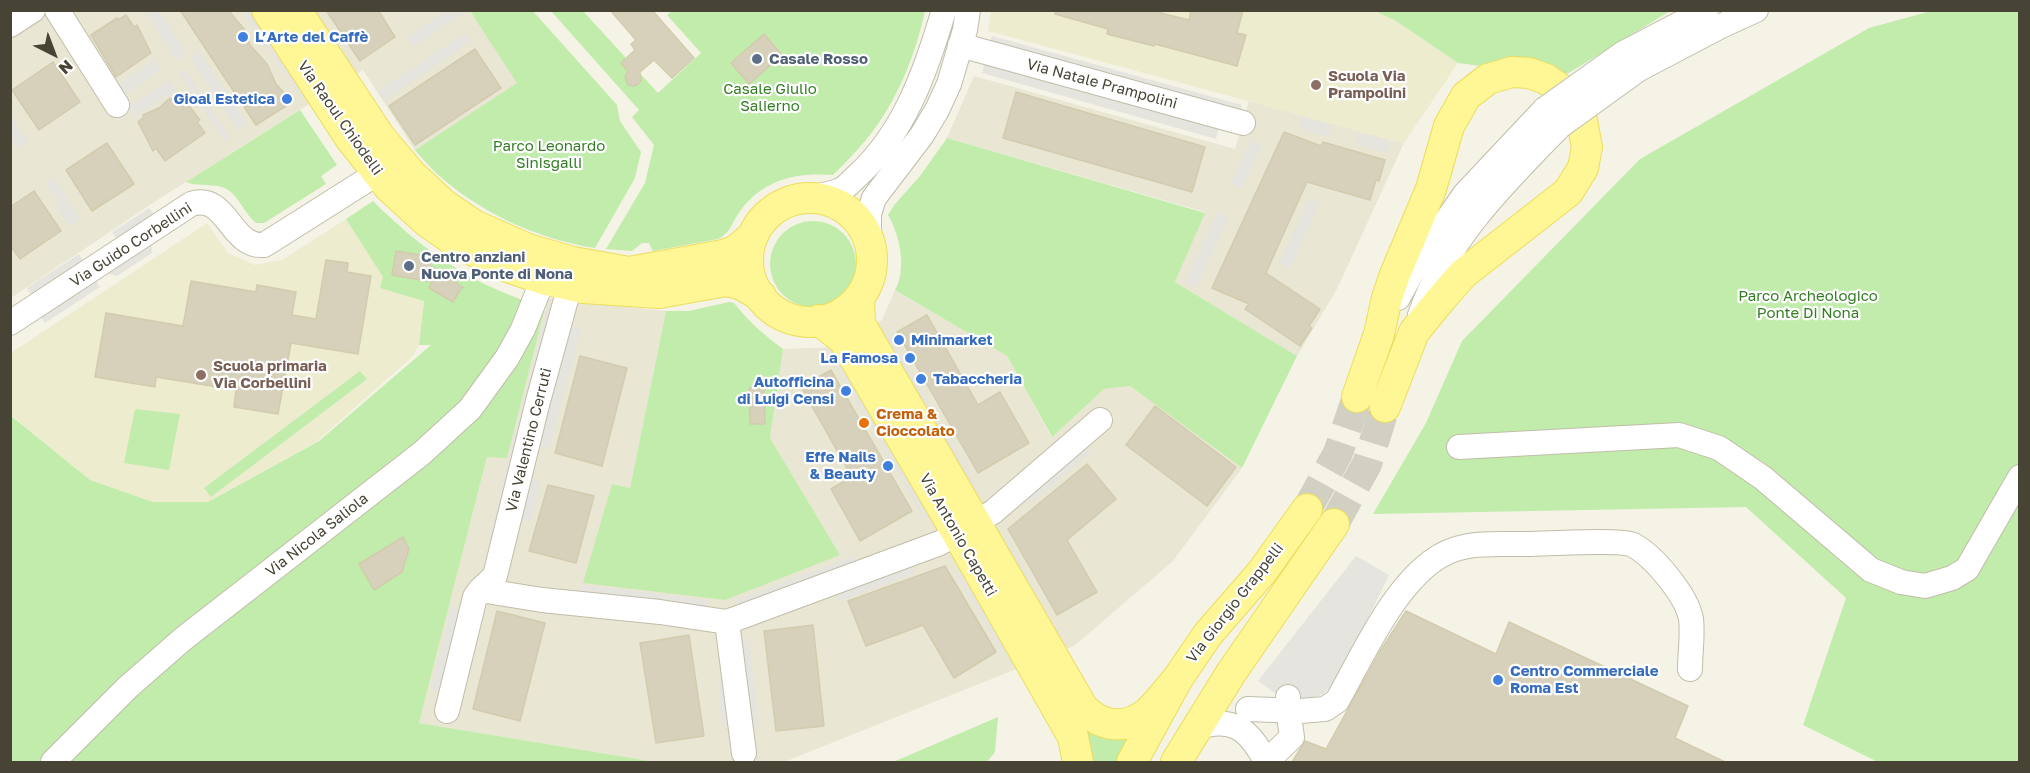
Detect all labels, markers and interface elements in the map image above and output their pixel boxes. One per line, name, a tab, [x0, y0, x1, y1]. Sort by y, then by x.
north arrow	[24, 24, 84, 84]
place label: L’Arte del Caffè	[255, 28, 368, 46]
marker: L’Arte del Caffè	[236, 30, 250, 44]
place label: Casale Rosso	[769, 50, 868, 68]
marker: Casale Rosso	[750, 52, 764, 66]
street label: Via Natale Prampolini	[1025, 55, 1179, 113]
text: N	[55, 56, 77, 79]
street label: Via Raoul Chiodelli	[294, 57, 386, 179]
place label: Scuola Via Prampolini	[1328, 67, 1406, 102]
marker: Scuola Via Prampolini	[1309, 78, 1323, 92]
park label: Casale Giulio Salierno	[723, 80, 817, 115]
place label: Gioal Estetica	[173, 90, 275, 108]
marker: Gioal Estetica	[280, 92, 294, 106]
park label: Parco Leonardo Sinisgalli	[493, 137, 605, 172]
street label: Via Guido Corbellini	[67, 199, 195, 291]
place label: Centro anziani Nuova Ponte di Nona	[421, 248, 573, 283]
marker: Centro anziani Nuova Ponte di Nona	[402, 259, 416, 273]
park label: Parco Archeologico Ponte Di Nona	[1738, 287, 1878, 322]
place label: Minimarket	[911, 331, 992, 349]
marker: Minimarket	[892, 333, 906, 347]
place label: La Famosa	[820, 349, 898, 367]
marker: La Famosa	[903, 351, 917, 365]
place label: Scuola primaria Via Corbellini	[213, 357, 327, 392]
street label: Via Valentino Cerruti	[502, 366, 556, 514]
marker: Scuola primaria Via Corbellini	[194, 368, 208, 382]
place label: Tabaccheria	[933, 370, 1022, 388]
marker: Tabaccheria	[914, 372, 928, 386]
place label: Autofficina di Luigi Censi	[737, 373, 834, 408]
marker: Autofficina di Luigi Censi	[839, 384, 853, 398]
place label: Crema & Cioccolato	[876, 405, 955, 440]
marker: Crema & Cioccolato	[857, 416, 871, 430]
place label: Effe Nails & Beauty	[805, 448, 876, 483]
marker: Effe Nails & Beauty	[881, 459, 895, 473]
street label: Via Antonio Capetti	[915, 470, 1001, 600]
street label: Via Nicola Saliola	[262, 489, 372, 581]
street label: Via Giorgio Grappelli	[1183, 539, 1287, 667]
place label: Centro Commerciale Roma Est	[1510, 662, 1659, 697]
marker: Centro Commerciale Roma Est	[1491, 673, 1505, 687]

